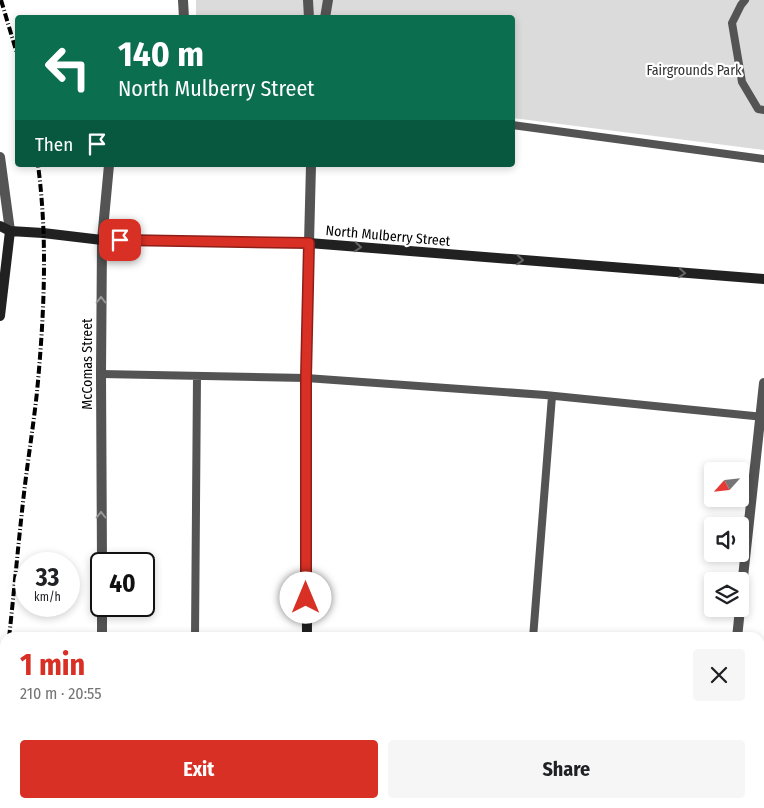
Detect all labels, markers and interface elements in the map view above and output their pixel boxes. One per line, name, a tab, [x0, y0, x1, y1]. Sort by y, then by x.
text: 140 m	[118, 33, 204, 75]
icon: left	[35, 35, 100, 100]
park label: Fairgrounds Park	[646, 62, 742, 79]
text: North Mulberry Street	[118, 75, 315, 102]
icon: arrive	[83, 130, 111, 158]
text: Then	[35, 133, 73, 156]
pin	[99, 219, 141, 261]
street label: North Mulberry Street	[325, 222, 451, 250]
icon: arrive	[106, 226, 134, 254]
one-way arrow	[354, 242, 362, 253]
one-way arrow	[516, 254, 524, 265]
one-way arrow	[678, 267, 686, 278]
one-way arrow	[96, 296, 106, 304]
street label: McComas Street	[79, 318, 96, 410]
north arrow	[704, 462, 749, 508]
map controls	[704, 462, 749, 617]
one-way arrow	[96, 511, 106, 518]
button: sound	[704, 517, 749, 562]
speed limit sign: 40	[90, 552, 155, 617]
text: 33	[36, 563, 59, 593]
position arrow	[279, 571, 331, 623]
button: layers	[704, 572, 749, 617]
text: km/h	[34, 590, 61, 604]
text: 1 min	[20, 647, 85, 683]
button: close	[693, 649, 745, 701]
text: 210 m · 20:55	[20, 684, 102, 703]
button: Exit	[20, 740, 378, 798]
button: Share	[388, 740, 745, 798]

